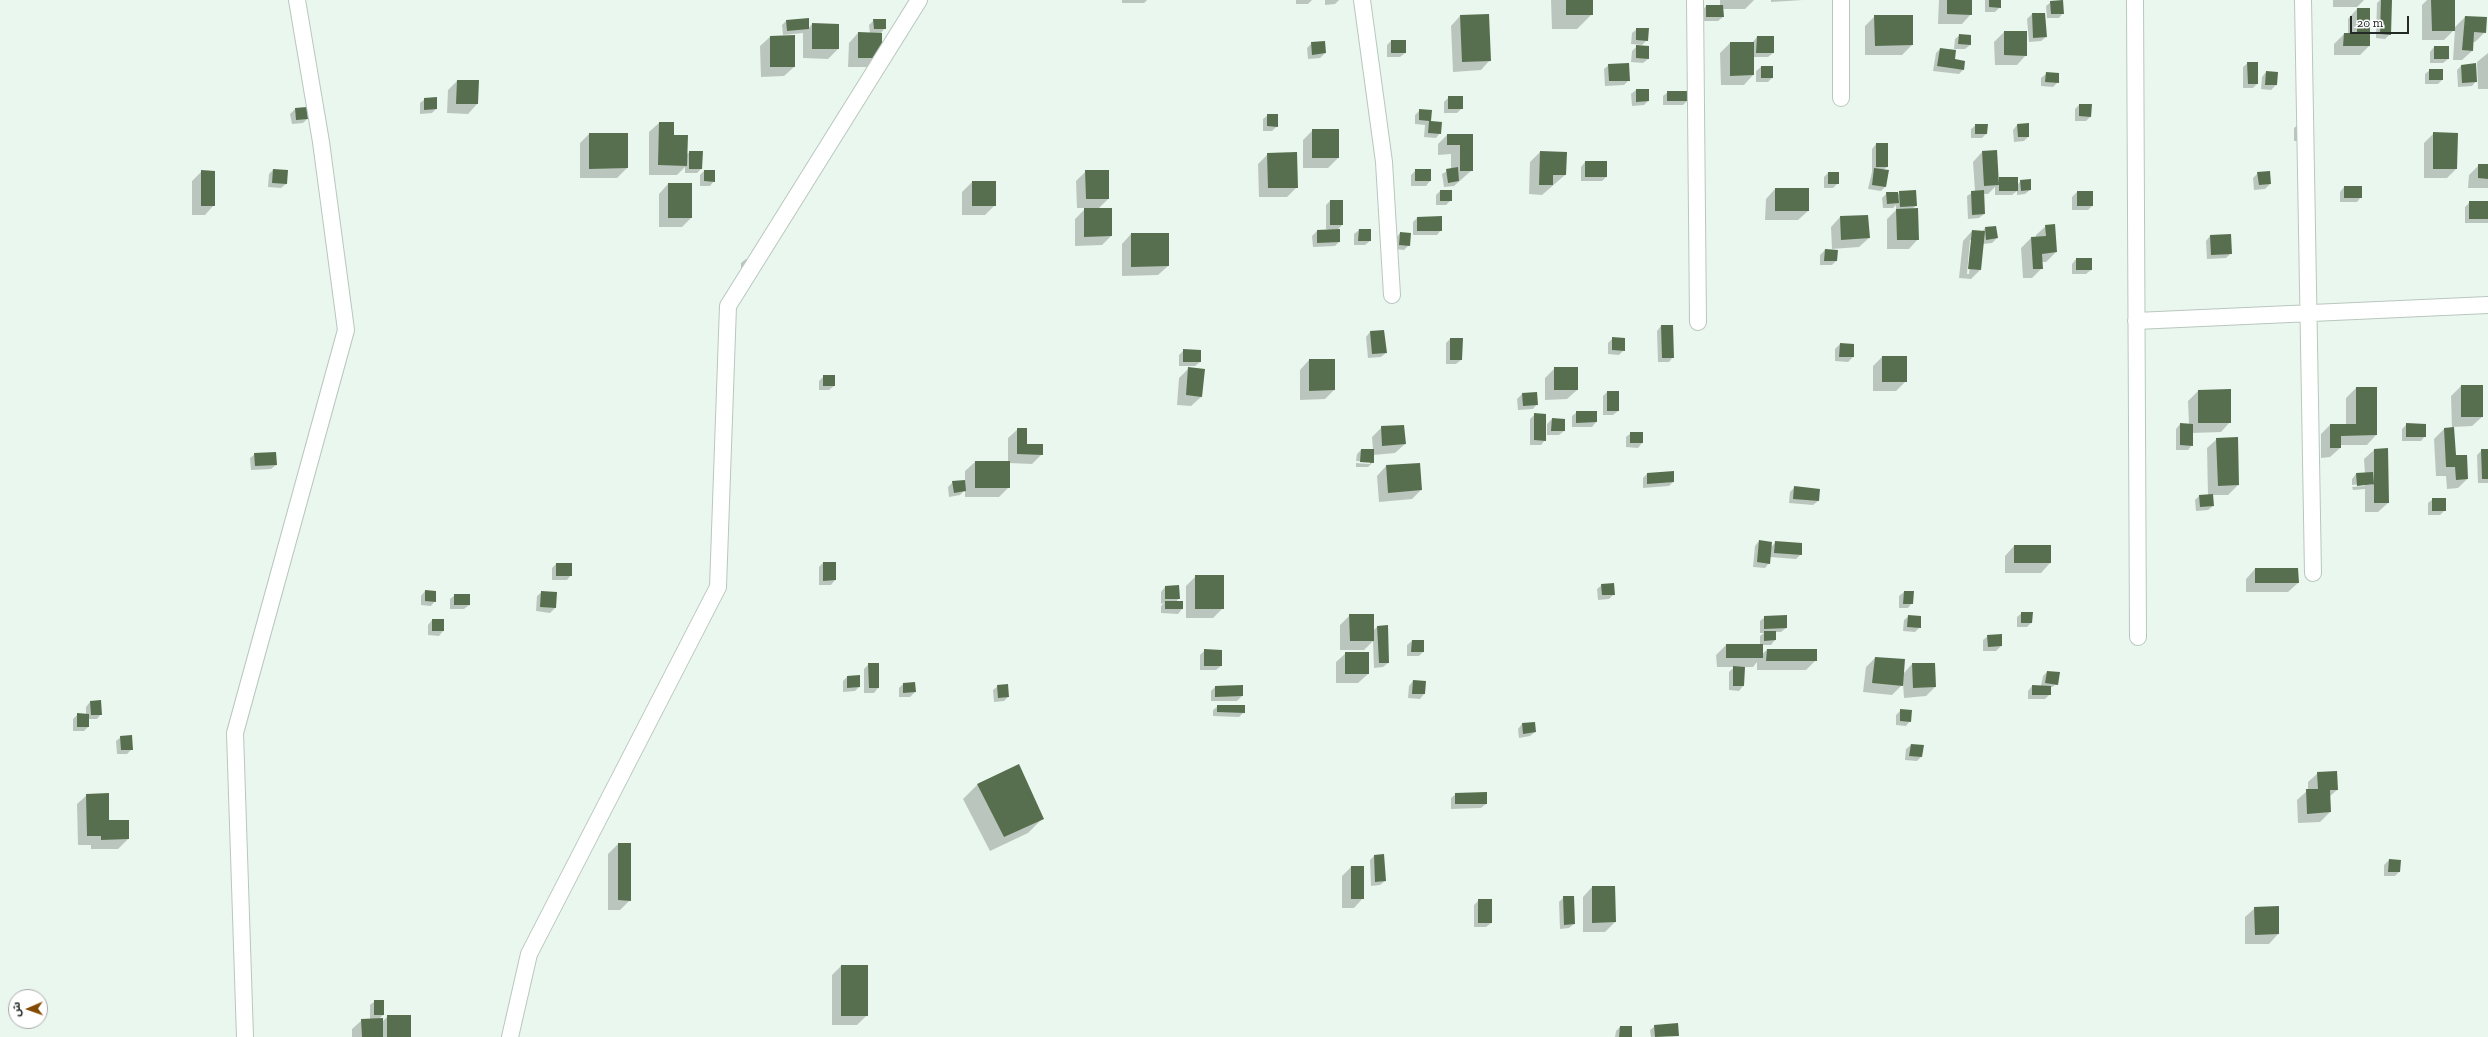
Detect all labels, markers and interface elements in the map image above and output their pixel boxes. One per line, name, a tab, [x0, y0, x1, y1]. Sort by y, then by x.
scale bar	[2352, 8, 2411, 34]
text: 20 m	[2357, 16, 2383, 30]
north arrow	[8, 989, 48, 1029]
text: ش	[10, 1002, 23, 1017]

